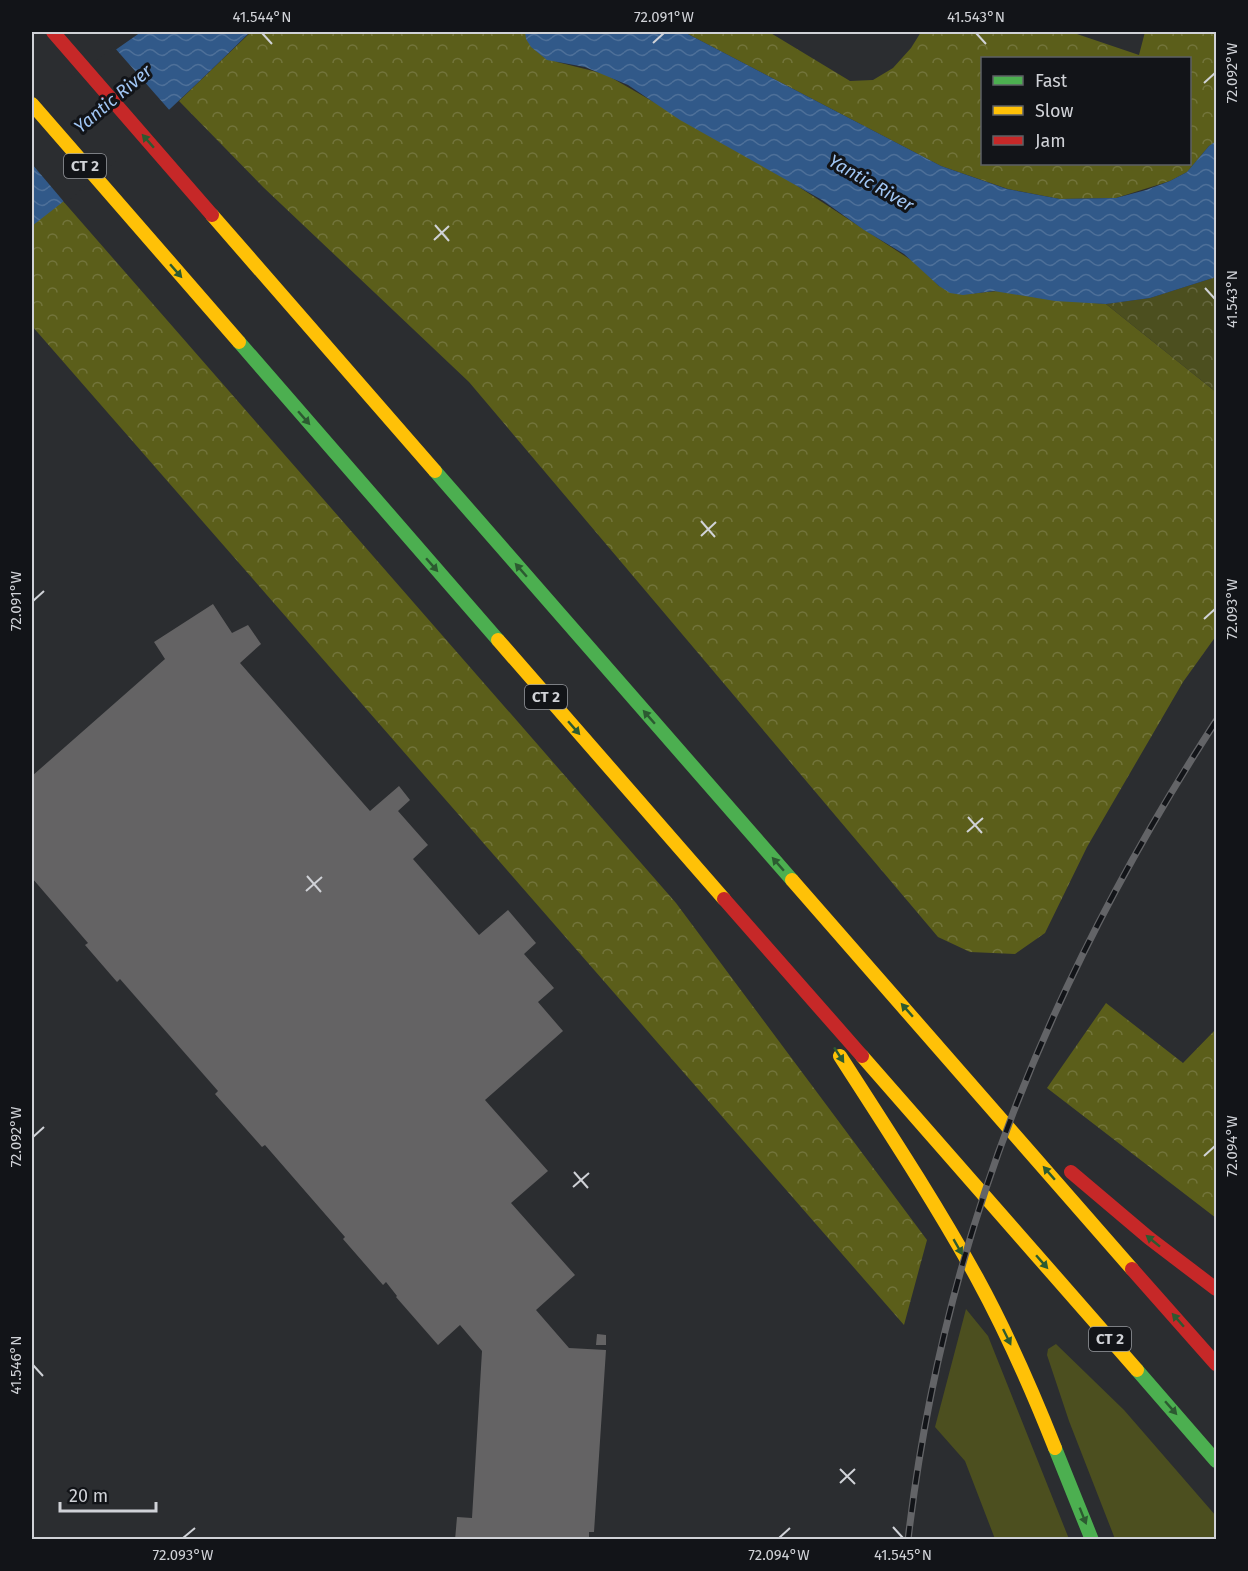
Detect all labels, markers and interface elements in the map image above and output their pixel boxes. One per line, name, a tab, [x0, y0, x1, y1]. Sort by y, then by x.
text: 41.544°N	[233, 8, 291, 26]
text: 72.091°W	[634, 8, 695, 26]
text: 41.543°N	[947, 8, 1005, 26]
text: 72.092°W	[1223, 42, 1241, 103]
legend	[981, 57, 1191, 165]
water label: Yantic River	[70, 59, 157, 138]
text: Fast	[1035, 70, 1068, 92]
text: Slow	[1035, 100, 1074, 122]
text: Jam	[1035, 130, 1066, 152]
one-way arrow	[142, 134, 155, 149]
water label: Yantic River	[825, 150, 918, 217]
road number: CT 2	[64, 154, 106, 178]
one-way arrow	[169, 263, 182, 278]
text: 41.543°N	[1223, 270, 1241, 328]
one-way arrow	[297, 410, 310, 425]
one-way arrow	[425, 557, 438, 572]
one-way arrow	[515, 563, 528, 578]
text: 72.091°W	[7, 570, 25, 631]
text: 72.093°W	[1223, 578, 1241, 639]
road number: CT 2	[525, 685, 567, 709]
one-way arrow	[643, 709, 656, 725]
one-way arrow	[567, 720, 580, 735]
one-way arrow	[772, 857, 785, 872]
one-way arrow	[901, 1003, 914, 1018]
one-way arrow	[833, 1046, 844, 1063]
text: 72.092°W	[7, 1106, 25, 1167]
text: 72.094°W	[1223, 1115, 1241, 1177]
one-way arrow	[1043, 1166, 1056, 1181]
one-way arrow	[1145, 1235, 1161, 1248]
one-way arrow	[953, 1239, 963, 1256]
one-way arrow	[1035, 1254, 1048, 1269]
one-way arrow	[1172, 1313, 1185, 1328]
road number: CT 2	[1089, 1327, 1131, 1351]
one-way arrow	[1002, 1328, 1011, 1345]
text: 41.546°N	[7, 1336, 25, 1394]
one-way arrow	[1164, 1401, 1178, 1416]
scale bar	[60, 1475, 156, 1513]
text: 20 m	[69, 1485, 108, 1507]
one-way arrow	[1079, 1507, 1088, 1525]
text: 72.093°W	[153, 1546, 214, 1564]
text: 72.094°W	[748, 1546, 810, 1564]
text: 41.545°N	[874, 1546, 932, 1564]

